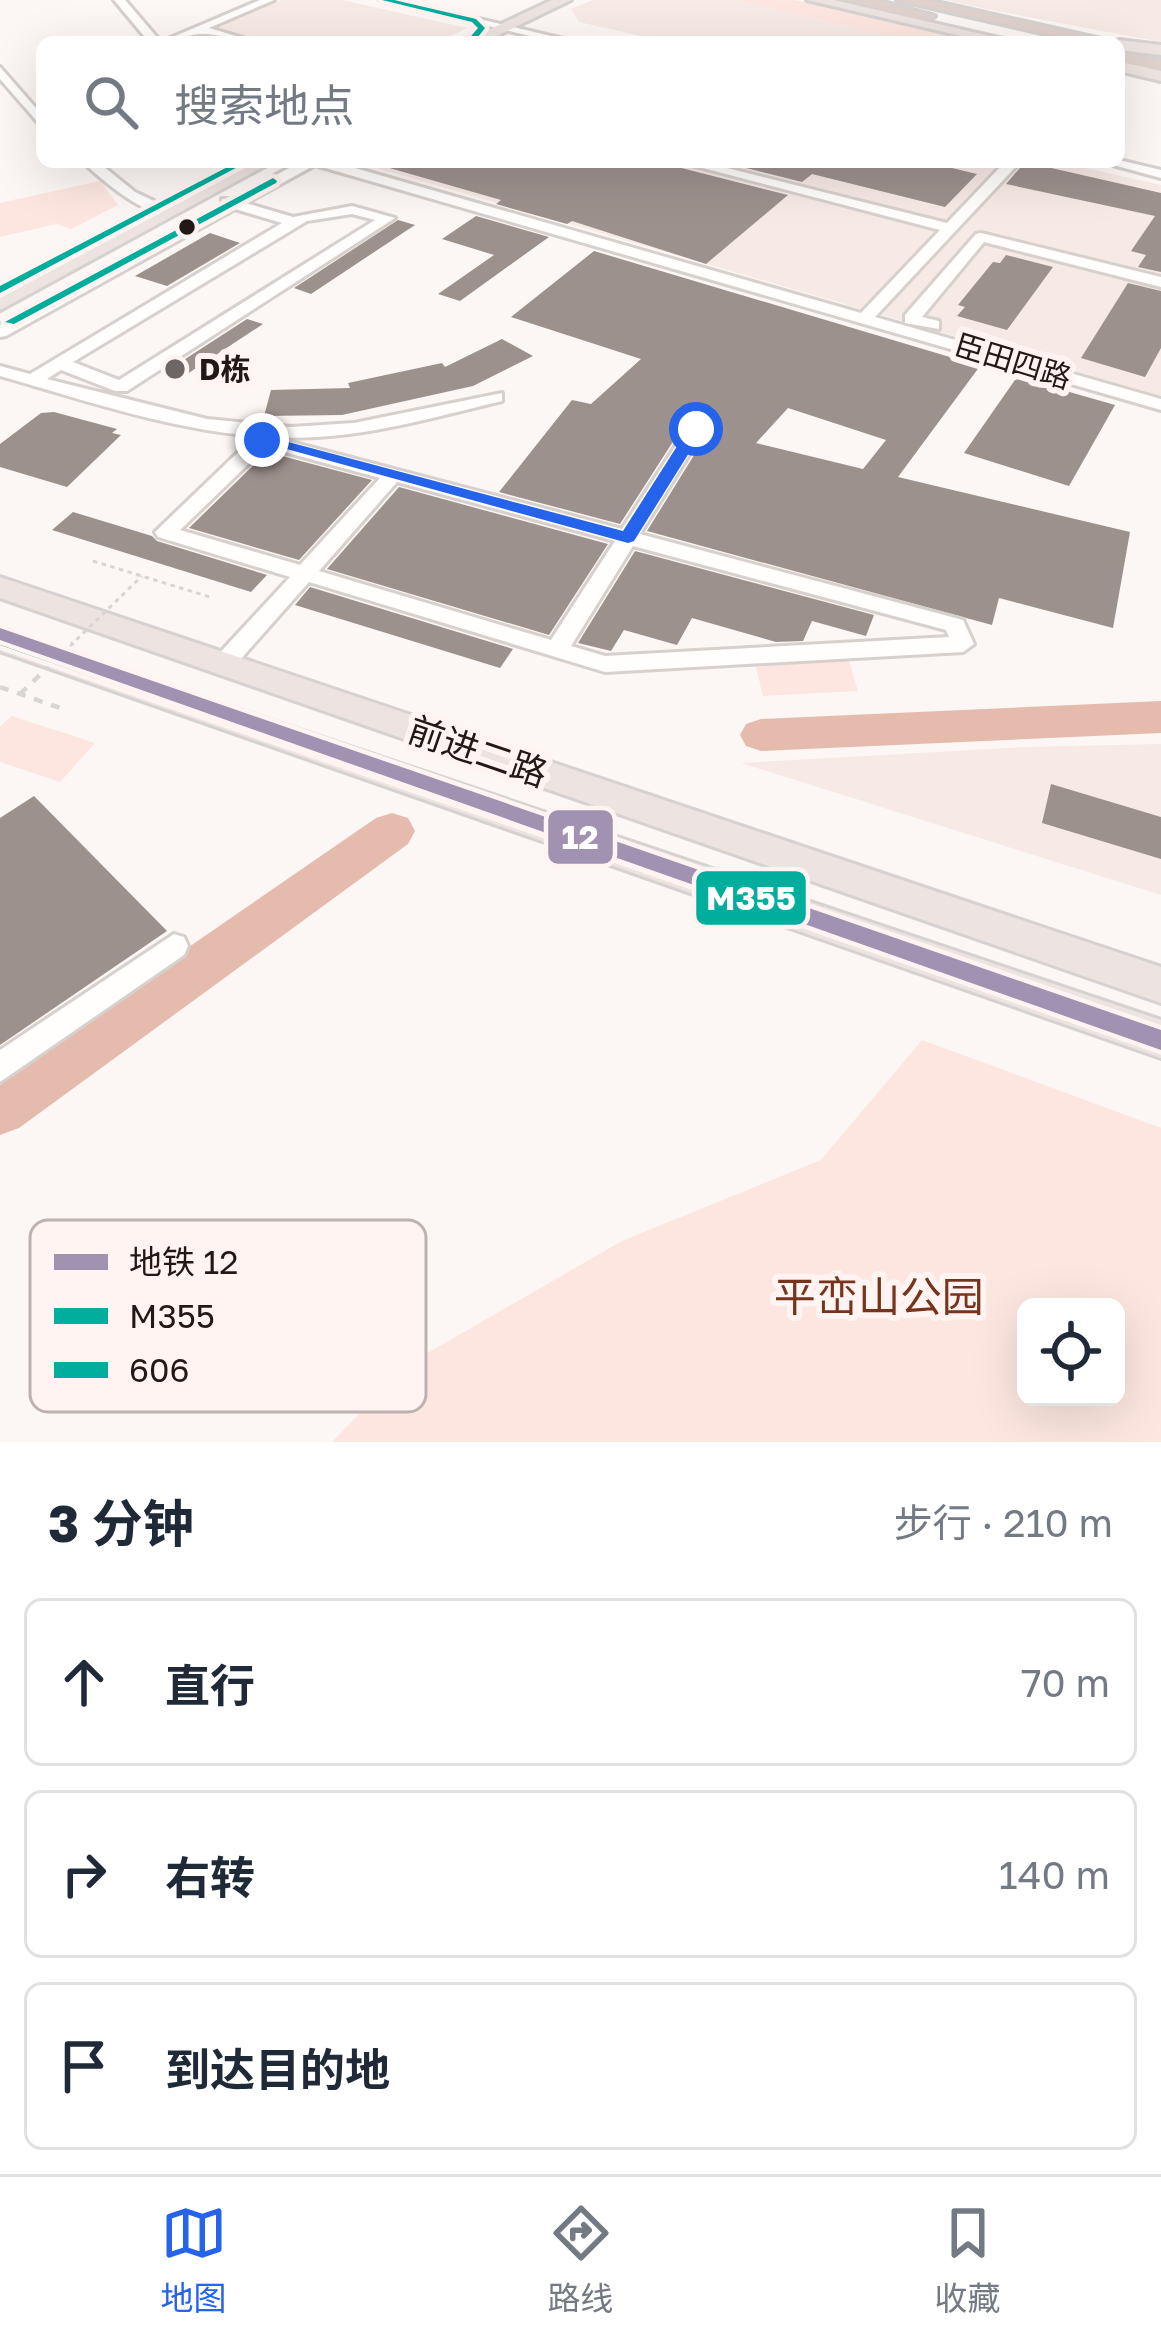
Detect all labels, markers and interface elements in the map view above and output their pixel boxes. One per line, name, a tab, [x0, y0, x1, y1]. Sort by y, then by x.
search box	[36, 36, 1125, 168]
icon: search	[78, 69, 144, 135]
text: 搜索地点	[174, 78, 354, 132]
unlabelled marker	[176, 216, 198, 238]
street label: 臣田四路	[950, 326, 1076, 396]
place label: D栋	[199, 351, 250, 387]
marker: D栋	[162, 356, 188, 382]
route start	[669, 402, 723, 456]
route end	[235, 413, 289, 467]
street label: 前进二路	[403, 707, 553, 795]
line badge: 12	[546, 808, 615, 866]
text: 12	[561, 817, 599, 856]
line badge: M355	[694, 869, 808, 927]
text: M355	[706, 878, 796, 917]
legend	[30, 1220, 426, 1412]
text: 地铁 12	[129, 1242, 238, 1281]
park label: 平峦山公园	[774, 1271, 984, 1321]
text: M355	[129, 1296, 215, 1335]
map controls	[1017, 1298, 1125, 1406]
button: locate	[1017, 1298, 1125, 1406]
text: 606	[129, 1350, 189, 1389]
text: 3 分钟	[48, 1492, 194, 1553]
text: 步行 · 210 m	[894, 1499, 1113, 1546]
icon: ahead	[51, 1649, 117, 1715]
text: 直行	[165, 1658, 255, 1712]
text: 70 m	[1021, 1659, 1110, 1706]
icon: right	[51, 1841, 117, 1907]
text: 右转	[165, 1850, 255, 1904]
text: 140 m	[999, 1851, 1110, 1898]
icon: arrive	[51, 2033, 117, 2099]
text: 到达目的地	[165, 2042, 390, 2096]
tab: 地图	[161, 2200, 227, 2320]
tab: 路线	[548, 2200, 614, 2320]
tab: 收藏	[935, 2200, 1001, 2320]

